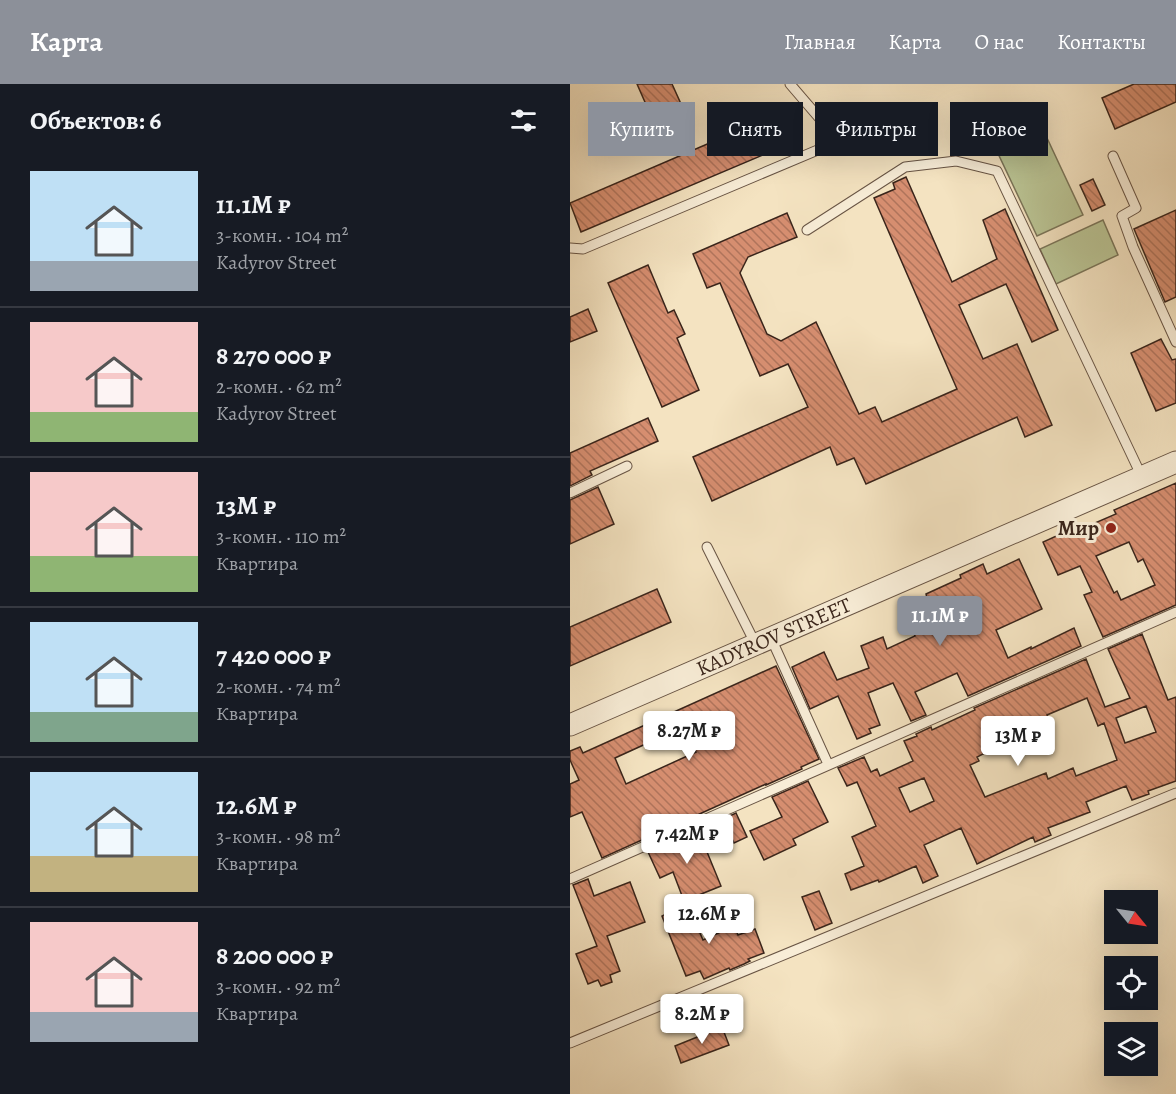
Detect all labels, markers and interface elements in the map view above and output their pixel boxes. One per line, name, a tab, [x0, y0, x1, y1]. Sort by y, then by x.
text: Карта	[30, 23, 103, 61]
text: Главная	[784, 28, 856, 56]
text: Карта	[889, 28, 941, 56]
text: О нас	[974, 28, 1024, 56]
text: Контакты	[1057, 28, 1146, 56]
chip: Купить	[588, 102, 695, 156]
chip: Снять	[707, 102, 803, 156]
chip: Фильтры	[815, 102, 938, 156]
chip: Новое	[950, 102, 1048, 156]
text: Объектов: 6	[30, 103, 161, 138]
icon: filters	[507, 104, 540, 137]
text: 11.1M ₽	[216, 187, 291, 222]
icon: home	[78, 195, 150, 267]
text: 3-комн. · 104 m²	[216, 222, 348, 249]
text: Kadyrov Street	[216, 249, 336, 276]
text: 8 270 000 ₽	[216, 338, 331, 373]
icon: home	[78, 346, 150, 418]
text: 2-комн. · 62 m²	[216, 373, 342, 400]
text: Kadyrov Street	[216, 400, 336, 427]
text: 13M ₽	[216, 488, 276, 523]
icon: home	[78, 496, 150, 568]
place label: Мир	[1058, 514, 1099, 542]
marker: Мир	[1104, 521, 1118, 535]
text: 3-комн. · 110 m²	[216, 523, 346, 550]
text: Квартира	[216, 550, 298, 577]
street label: KADYROV STREET	[692, 591, 856, 683]
pin: 11.1M ₽	[885, 596, 995, 647]
text: 11.1M ₽	[911, 602, 969, 629]
text: 7 420 000 ₽	[216, 638, 331, 673]
icon: home	[78, 646, 150, 718]
text: 2-комн. · 74 m²	[216, 673, 340, 700]
text: Квартира	[216, 700, 298, 727]
pin: 8.27M ₽	[634, 711, 744, 762]
pin: 13M ₽	[976, 716, 1060, 767]
text: 8.27M ₽	[657, 717, 721, 744]
text: 13M ₽	[995, 722, 1041, 749]
text: 12.6M ₽	[216, 788, 297, 823]
icon: home	[78, 796, 150, 868]
pin: 7.42M ₽	[632, 814, 742, 865]
text: 7.42M ₽	[655, 820, 719, 847]
text: 3-комн. · 98 m²	[216, 823, 341, 850]
text: Квартира	[216, 850, 298, 877]
north arrow	[1104, 890, 1158, 944]
map controls	[1104, 890, 1158, 1076]
pin: 12.6M ₽	[654, 894, 764, 945]
text: 12.6M ₽	[678, 900, 740, 927]
text: 8 200 000 ₽	[216, 938, 333, 973]
icon: home	[78, 946, 150, 1018]
button: locate	[1104, 956, 1158, 1010]
text: 3-комн. · 92 m²	[216, 973, 340, 1000]
pin: 8.2M ₽	[653, 994, 751, 1045]
text: Квартира	[216, 1000, 298, 1027]
text: 8.2M ₽	[674, 1000, 730, 1027]
button: layers	[1104, 1022, 1158, 1076]

